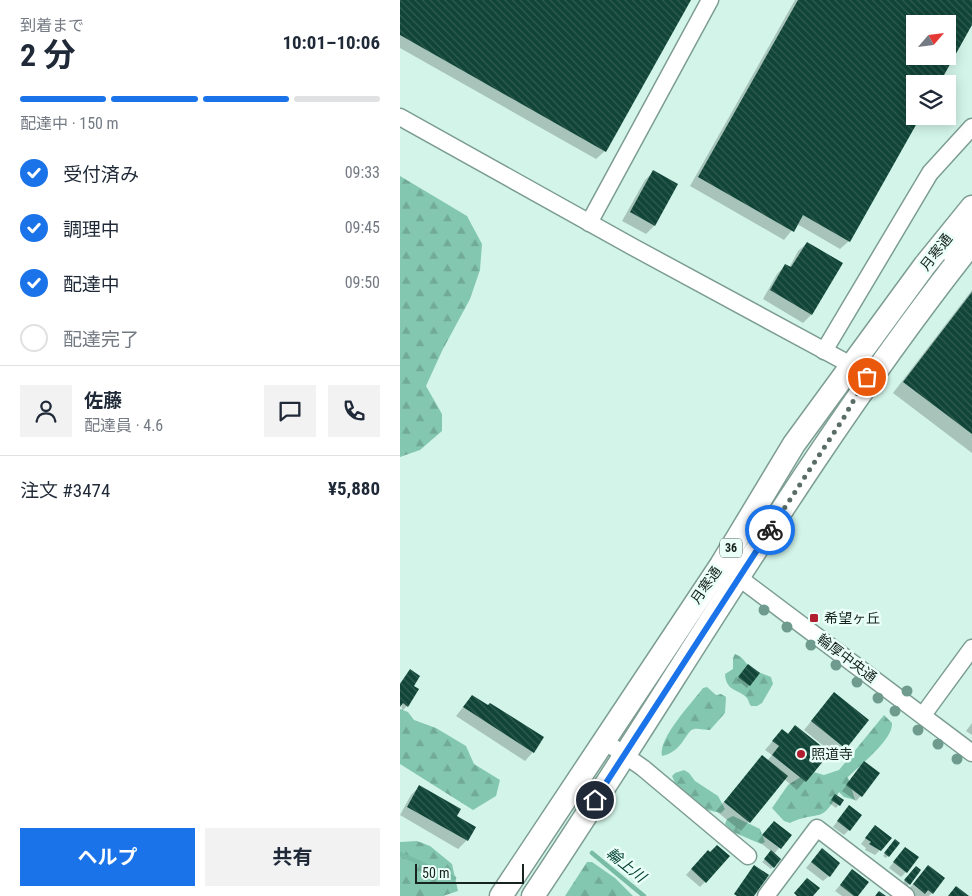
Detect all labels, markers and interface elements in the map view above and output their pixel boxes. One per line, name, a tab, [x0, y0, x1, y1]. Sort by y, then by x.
north arrow	[906, 15, 956, 65]
map controls	[906, 15, 956, 125]
text: 到着まで	[20, 16, 84, 35]
text: 10:01–10:06	[282, 31, 380, 54]
text: 2 分	[20, 36, 76, 74]
button: layers	[906, 75, 956, 125]
text: 配達中 · 150 m	[20, 114, 119, 133]
icon: check	[20, 159, 48, 187]
text: 受付済み	[63, 163, 139, 186]
text: 09:33	[345, 163, 380, 182]
icon: check	[20, 214, 48, 242]
text: 調理中	[63, 218, 120, 241]
text: 09:45	[345, 218, 380, 237]
street label: 月寒通	[917, 231, 955, 273]
icon: check	[20, 269, 48, 297]
text: 配達中	[63, 273, 120, 296]
text: 09:50	[345, 273, 380, 292]
text: 配達完了	[63, 328, 139, 351]
pin	[846, 356, 888, 398]
icon: bag	[853, 363, 881, 391]
button: person	[20, 385, 72, 437]
button: chat	[264, 385, 316, 437]
button: phone	[328, 385, 380, 437]
text: 佐藤	[84, 389, 122, 412]
text: 配達員 · 4.6	[84, 416, 163, 435]
text: ¥5,880	[328, 477, 380, 500]
text: 注文 #3474	[20, 479, 110, 502]
courier	[745, 505, 795, 555]
icon: bike	[756, 516, 784, 544]
road number: 36	[720, 538, 742, 558]
street label: 月寒通	[687, 563, 725, 607]
place label: 希望ヶ丘	[824, 610, 880, 626]
marker: 希望ヶ丘	[808, 612, 820, 624]
street label: 輪厚中央通	[814, 631, 880, 685]
place label: 照道寺	[811, 746, 853, 762]
marker: 照道寺	[795, 748, 807, 760]
pin	[574, 779, 616, 821]
icon: home	[581, 786, 609, 814]
button: ヘルプ	[20, 828, 195, 886]
button: 共有	[205, 828, 380, 886]
water label: 輪上川	[603, 844, 651, 887]
scale bar	[415, 861, 524, 884]
text: 50 m	[422, 865, 450, 881]

